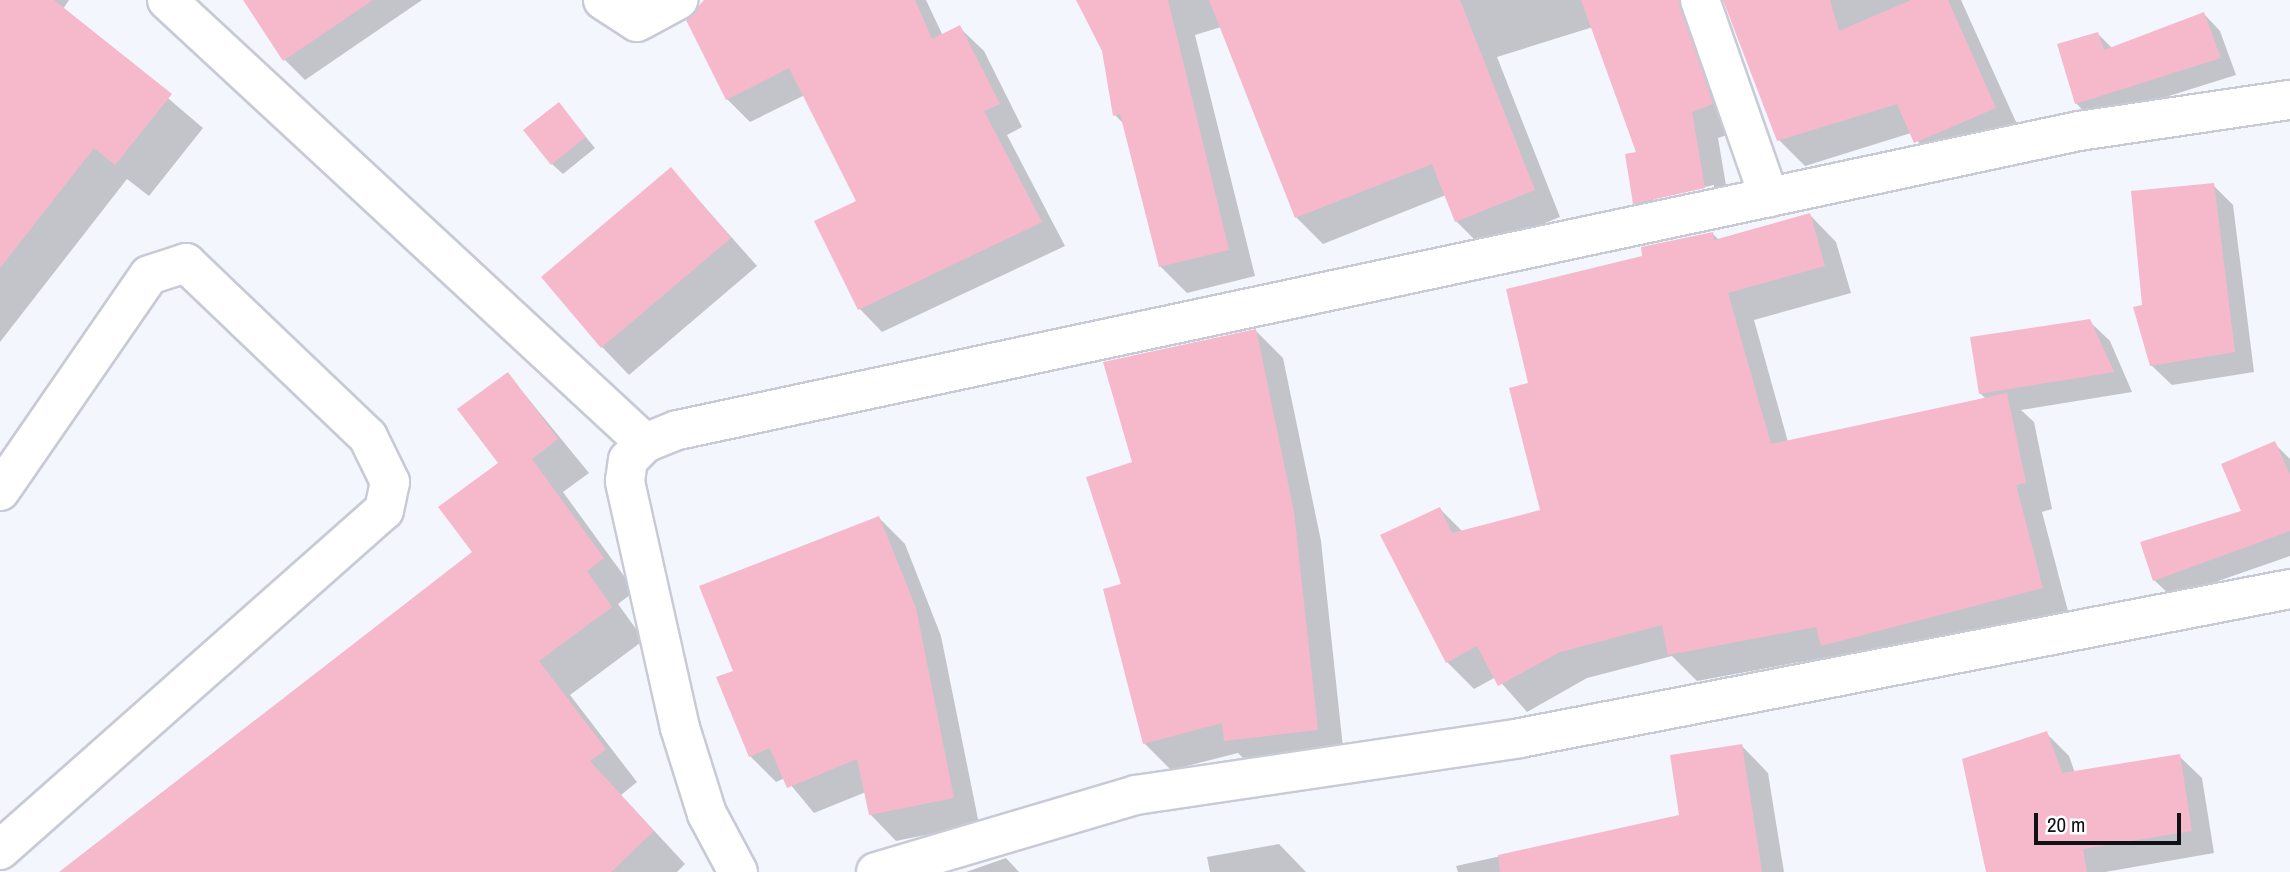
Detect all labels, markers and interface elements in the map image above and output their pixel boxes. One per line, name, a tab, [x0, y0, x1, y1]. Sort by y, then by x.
scale bar	[2038, 798, 2185, 842]
text: 20 m	[2047, 810, 2085, 839]

